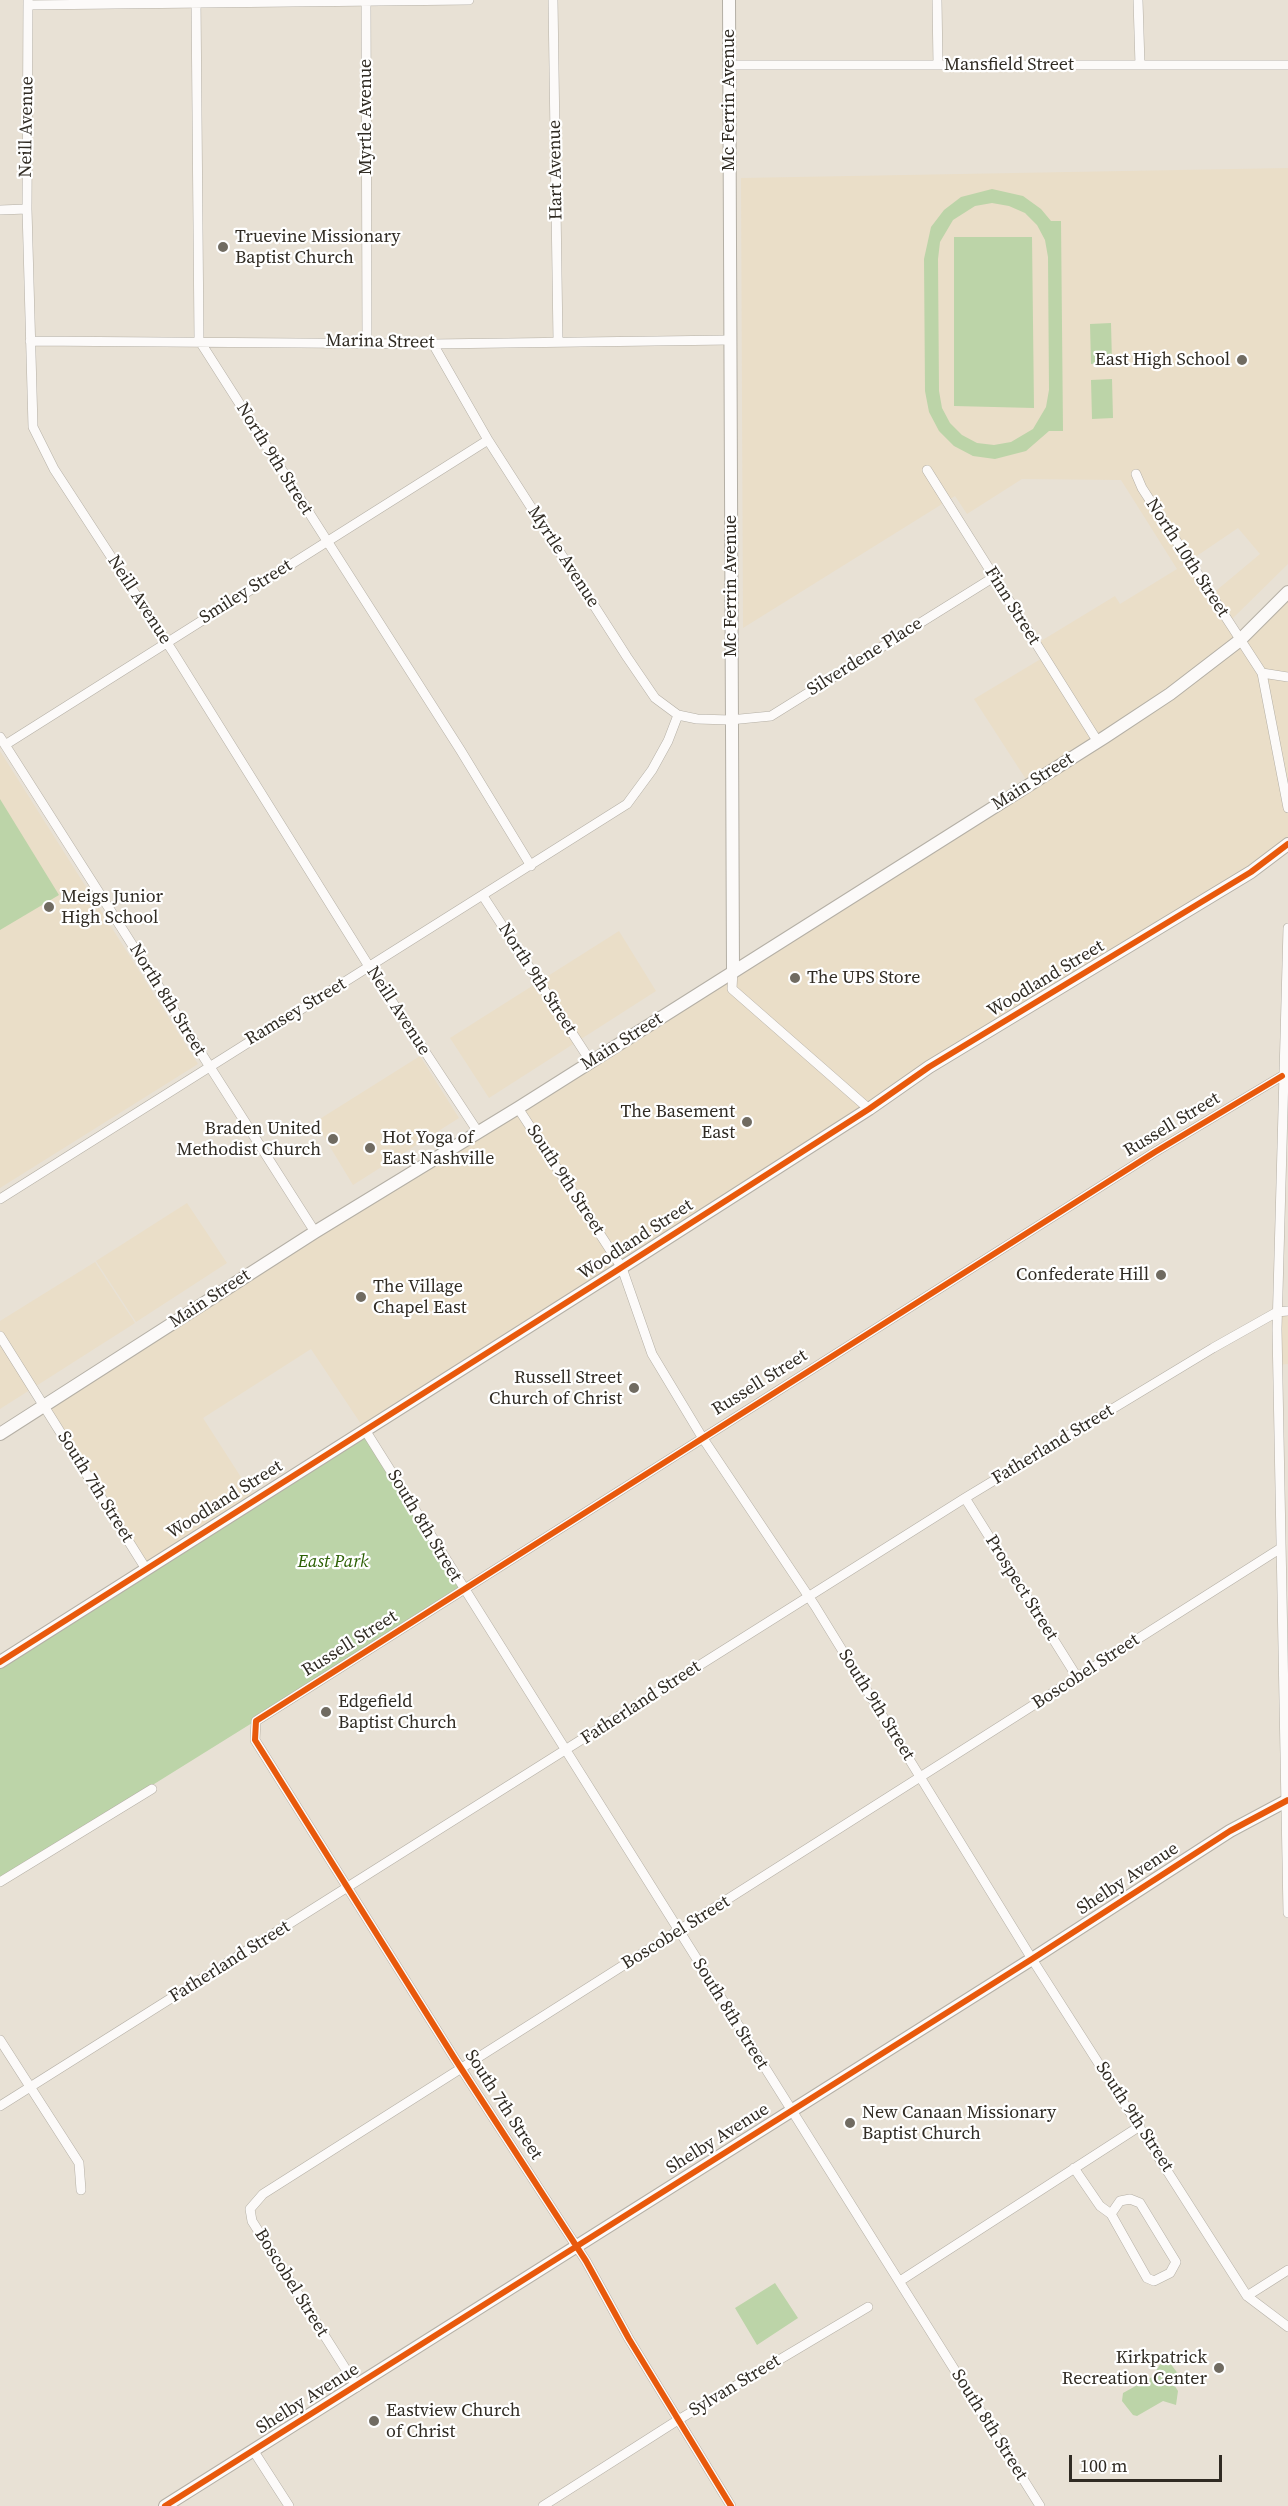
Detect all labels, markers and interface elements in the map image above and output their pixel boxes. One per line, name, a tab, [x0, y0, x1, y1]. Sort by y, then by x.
street label: Mc Ferrin Avenue	[718, 29, 740, 171]
street label: Mansfield Street	[944, 54, 1074, 76]
street label: Myrtle Avenue	[355, 59, 377, 175]
street label: Neill Avenue	[15, 76, 39, 178]
street label: Hart Avenue	[544, 120, 568, 220]
place label: Truevine Missionary Baptist Church	[235, 226, 400, 268]
marker: Truevine Missionary Baptist Church	[216, 240, 230, 254]
street label: Marina Street	[325, 330, 435, 354]
place label: East High School	[1095, 349, 1230, 371]
marker: East High School	[1235, 353, 1249, 367]
street label: North 9th Street	[231, 399, 317, 519]
street label: North 10th Street	[1141, 495, 1233, 621]
street label: Myrtle Avenue	[522, 502, 604, 612]
street label: Mc Ferrin Avenue	[720, 515, 742, 657]
street label: Neill Avenue	[102, 552, 176, 648]
street label: Smiley Street	[196, 555, 296, 629]
street label: Finn Street	[979, 563, 1045, 649]
street label: Silverdene Place	[803, 613, 927, 701]
street label: Main Street	[988, 748, 1078, 816]
place label: Meigs Junior High School	[61, 886, 163, 928]
marker: Meigs Junior High School	[42, 900, 56, 914]
street label: North 9th Street	[493, 919, 581, 1039]
street label: Woodland Street	[984, 936, 1108, 1022]
street label: North 8th Street	[124, 940, 210, 1060]
street label: Neill Avenue	[361, 963, 435, 1059]
place label: The UPS Store	[807, 967, 920, 989]
marker: The UPS Store	[788, 971, 802, 985]
street label: Ramsey Street	[242, 973, 350, 1051]
street label: Main Street	[577, 1008, 667, 1076]
street label: Russell Street	[1120, 1088, 1224, 1162]
place label: The Basement East	[620, 1101, 735, 1144]
marker: The Basement East	[740, 1115, 754, 1129]
place label: Braden United Methodist Church	[177, 1118, 321, 1160]
street label: South 9th Street	[521, 1121, 609, 1239]
place label: Hot Yoga of East Nashville	[382, 1127, 494, 1170]
marker: Braden United Methodist Church	[326, 1132, 340, 1146]
marker: Hot Yoga of East Nashville	[363, 1141, 377, 1155]
street label: Woodland Street	[575, 1195, 697, 1285]
place label: Confederate Hill	[1016, 1264, 1149, 1286]
street label: Main Street	[166, 1265, 254, 1333]
marker: Confederate Hill	[1154, 1268, 1168, 1282]
place label: The Village Chapel East	[373, 1276, 467, 1318]
marker: The Village Chapel East	[354, 1290, 368, 1304]
street label: Russell Street	[708, 1345, 812, 1421]
place label: Russell Street Church of Christ	[489, 1367, 622, 1410]
marker: Russell Street Church of Christ	[627, 1381, 641, 1395]
street label: Fatherland Street	[988, 1400, 1118, 1490]
street label: South 7th Street	[52, 1428, 138, 1546]
street label: Woodland Street	[163, 1456, 287, 1544]
street label: South 8th Street	[382, 1466, 466, 1586]
street label: Prospect Street	[980, 1531, 1062, 1645]
park label: East Park	[298, 1551, 368, 1573]
street label: Russell Street	[298, 1606, 402, 1682]
street label: Boscobel Street	[1029, 1629, 1143, 1715]
street label: South 9th Street	[833, 1646, 919, 1764]
street label: Fatherland Street	[577, 1656, 705, 1750]
place label: Edgefield Baptist Church	[338, 1691, 457, 1734]
marker: Edgefield Baptist Church	[319, 1705, 333, 1719]
street label: Shelby Avenue	[1073, 1838, 1183, 1920]
street label: Boscobel Street	[618, 1891, 734, 1975]
street label: Fatherland Street	[166, 1916, 294, 2008]
street label: South 8th Street	[687, 1955, 773, 2073]
street label: South 7th Street	[459, 2046, 547, 2164]
street label: South 9th Street	[1090, 2058, 1178, 2176]
street label: Shelby Avenue	[663, 2099, 773, 2179]
place label: New Canaan Missionary Baptist Church	[862, 2102, 1056, 2144]
marker: New Canaan Missionary Baptist Church	[843, 2116, 857, 2130]
street label: Boscobel Street	[249, 2225, 333, 2341]
place label: Kirkpatrick Recreation Center	[1062, 2347, 1207, 2390]
street label: Sylvan Street	[686, 2350, 784, 2422]
street label: Shelby Avenue	[253, 2359, 363, 2439]
marker: Kirkpatrick Recreation Center	[1212, 2361, 1226, 2375]
street label: South 8th Street	[946, 2366, 1032, 2484]
place label: Eastview Church of Christ	[386, 2400, 521, 2442]
marker: Eastview Church of Christ	[367, 2414, 381, 2428]
scale bar	[1072, 2443, 1225, 2481]
text: 100 m	[1080, 2453, 1127, 2478]

